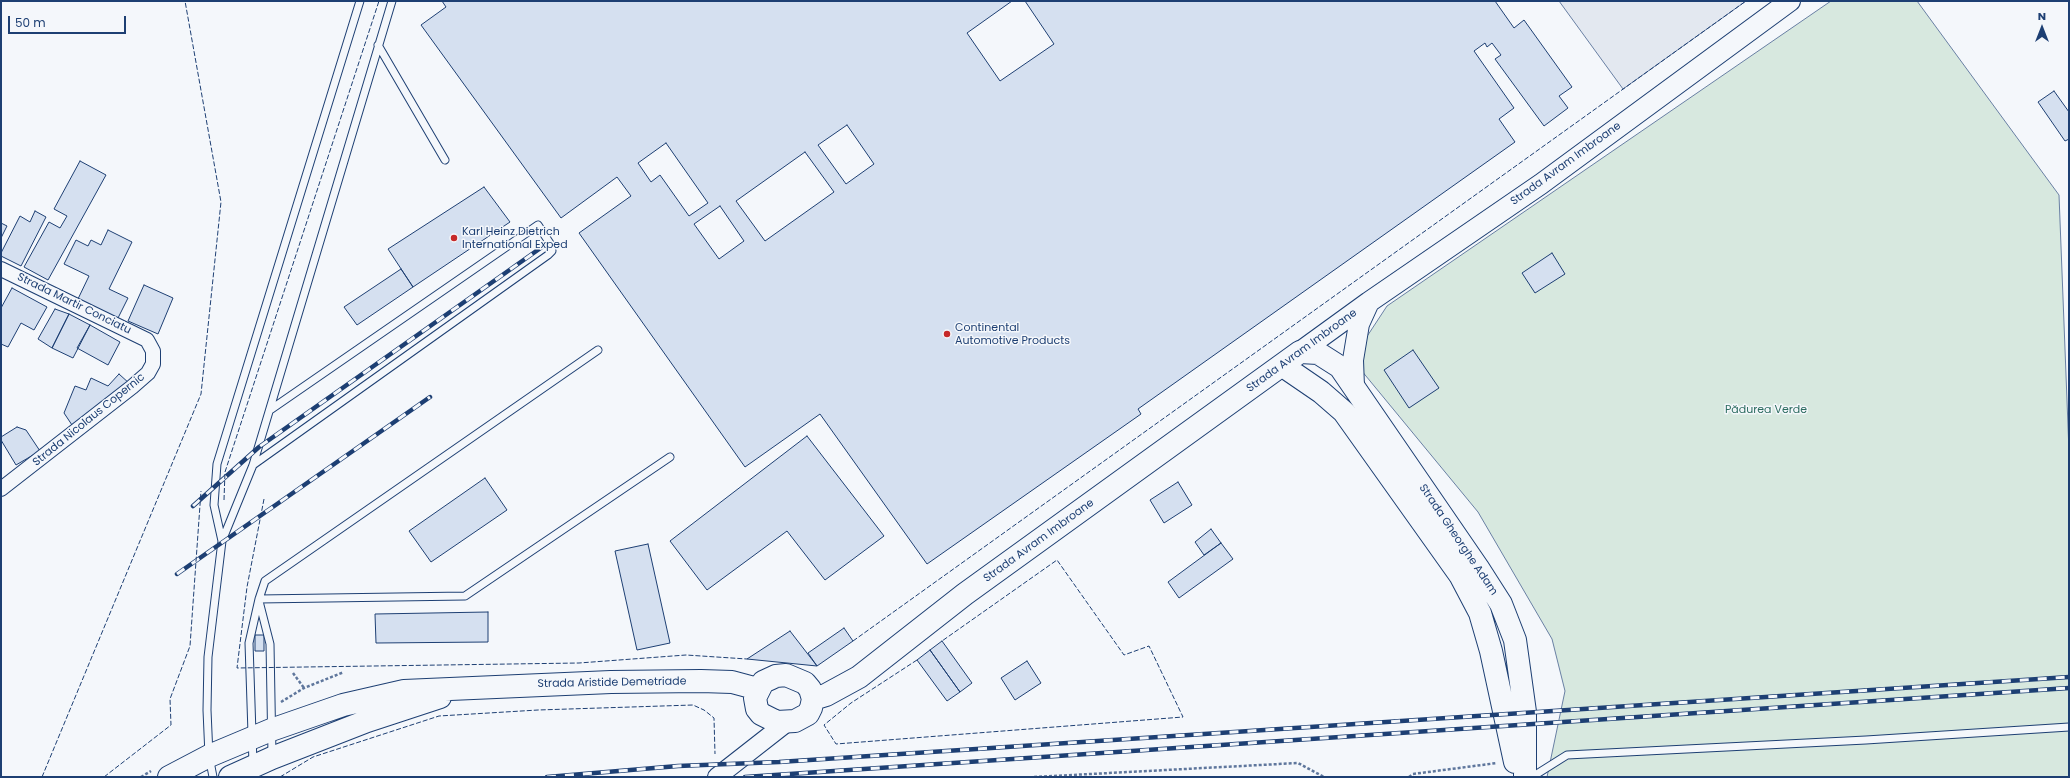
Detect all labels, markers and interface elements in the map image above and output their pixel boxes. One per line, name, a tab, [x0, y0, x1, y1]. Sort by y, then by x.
scale bar	[10, 8, 128, 34]
north arrow	[2022, 8, 2062, 48]
text: N	[2038, 8, 2046, 24]
text: 50 m	[15, 14, 46, 31]
street label: Strada Avram Imbroane	[1508, 120, 1624, 208]
place label: Karl Heinz Dietrich International Exped	[462, 225, 568, 251]
marker: Karl Heinz Dietrich International Exped	[449, 233, 459, 243]
street label: Strada Martir Conciatu	[15, 271, 133, 337]
street label: Strada Avram Imbroane	[1244, 307, 1360, 395]
place label: Continental Automotive Products	[955, 321, 1070, 347]
marker: Continental Automotive Products	[942, 329, 952, 339]
street label: Strada Nicolaus Copernic	[30, 371, 148, 469]
park label: Pădurea Verde	[1725, 403, 1807, 417]
street label: Strada Gheorghe Adam	[1416, 482, 1500, 598]
street label: Strada Avram Imbroane	[981, 497, 1097, 585]
street label: Strada Aristide Demetriade	[537, 675, 687, 691]

